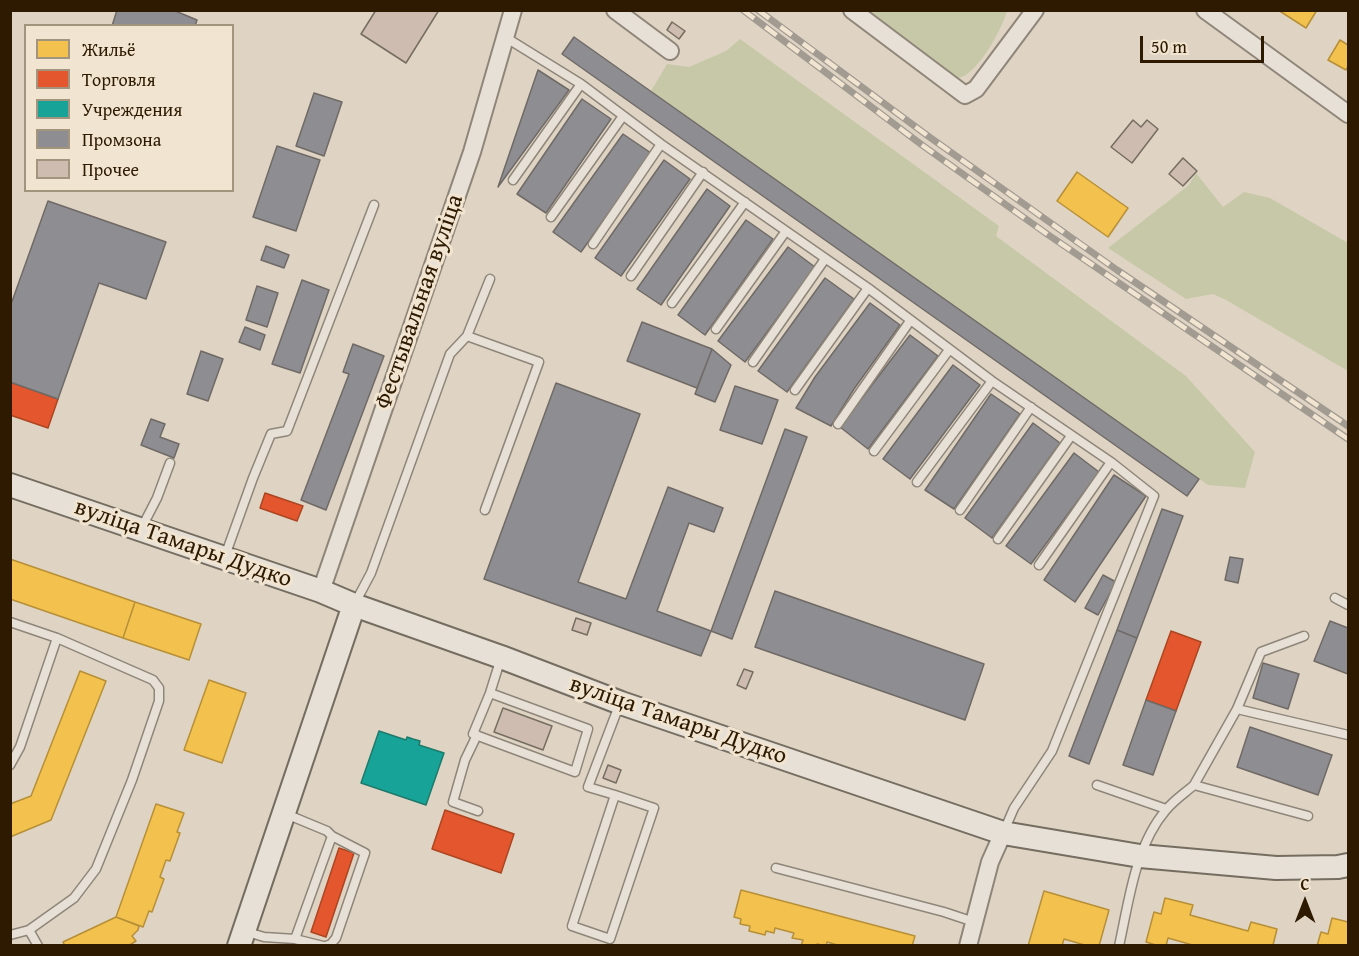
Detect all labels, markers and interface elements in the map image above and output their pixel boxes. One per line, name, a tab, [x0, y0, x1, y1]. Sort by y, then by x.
legend	[24, 24, 234, 192]
scale bar	[1143, 24, 1268, 62]
text: 50 m	[1151, 33, 1187, 60]
text: Жильё	[82, 36, 136, 63]
text: Торговля	[82, 66, 156, 93]
text: Учреждения	[82, 96, 182, 123]
text: Промзона	[82, 126, 161, 153]
text: Прочее	[82, 156, 139, 183]
street label: Фестывальная вуліца	[370, 191, 470, 413]
street label: вуліца Тамары Дудко	[70, 493, 296, 595]
street label: вуліца Тамары Дудко	[565, 670, 791, 772]
north arrow	[1275, 872, 1335, 932]
text: С	[1300, 872, 1310, 896]

